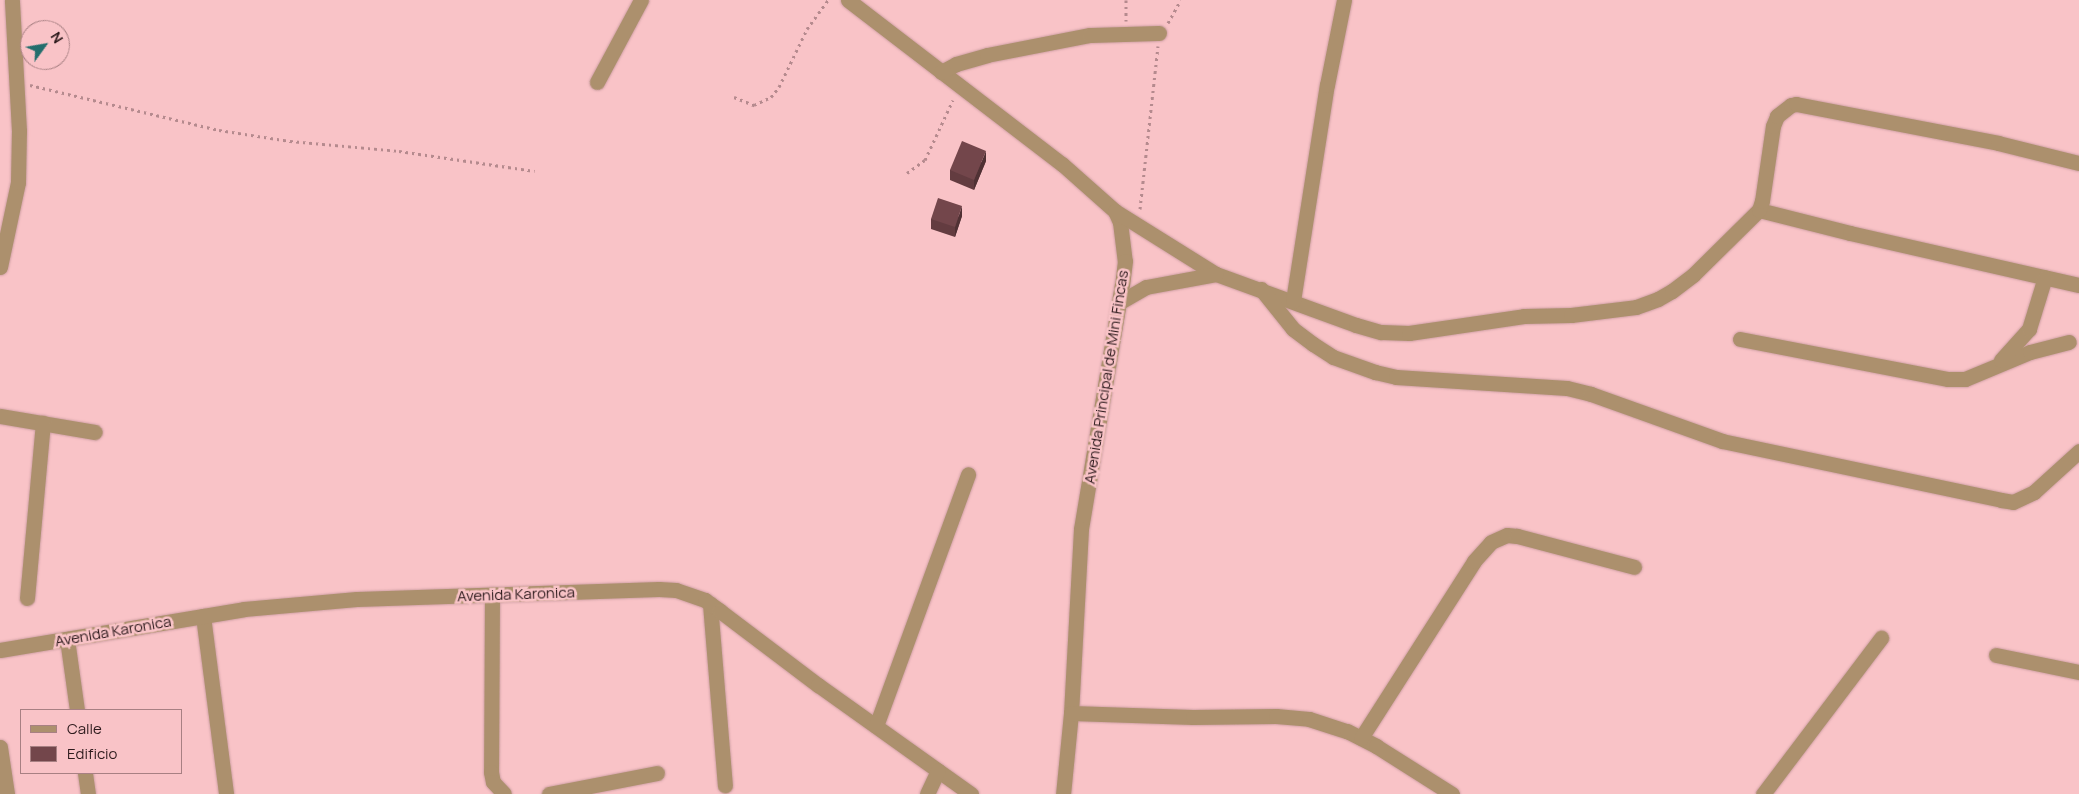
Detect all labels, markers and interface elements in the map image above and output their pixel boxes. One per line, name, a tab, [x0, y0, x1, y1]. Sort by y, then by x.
north arrow	[20, 20, 70, 70]
text: N	[47, 28, 68, 47]
street label: Avenida Principal de Mini Fincas	[1080, 269, 1132, 485]
street label: Avenida Karonica	[457, 583, 575, 605]
street label: Avenida Karonica	[53, 612, 173, 650]
legend	[20, 709, 182, 774]
text: Calle	[67, 718, 102, 739]
text: Edificio	[67, 743, 117, 764]

